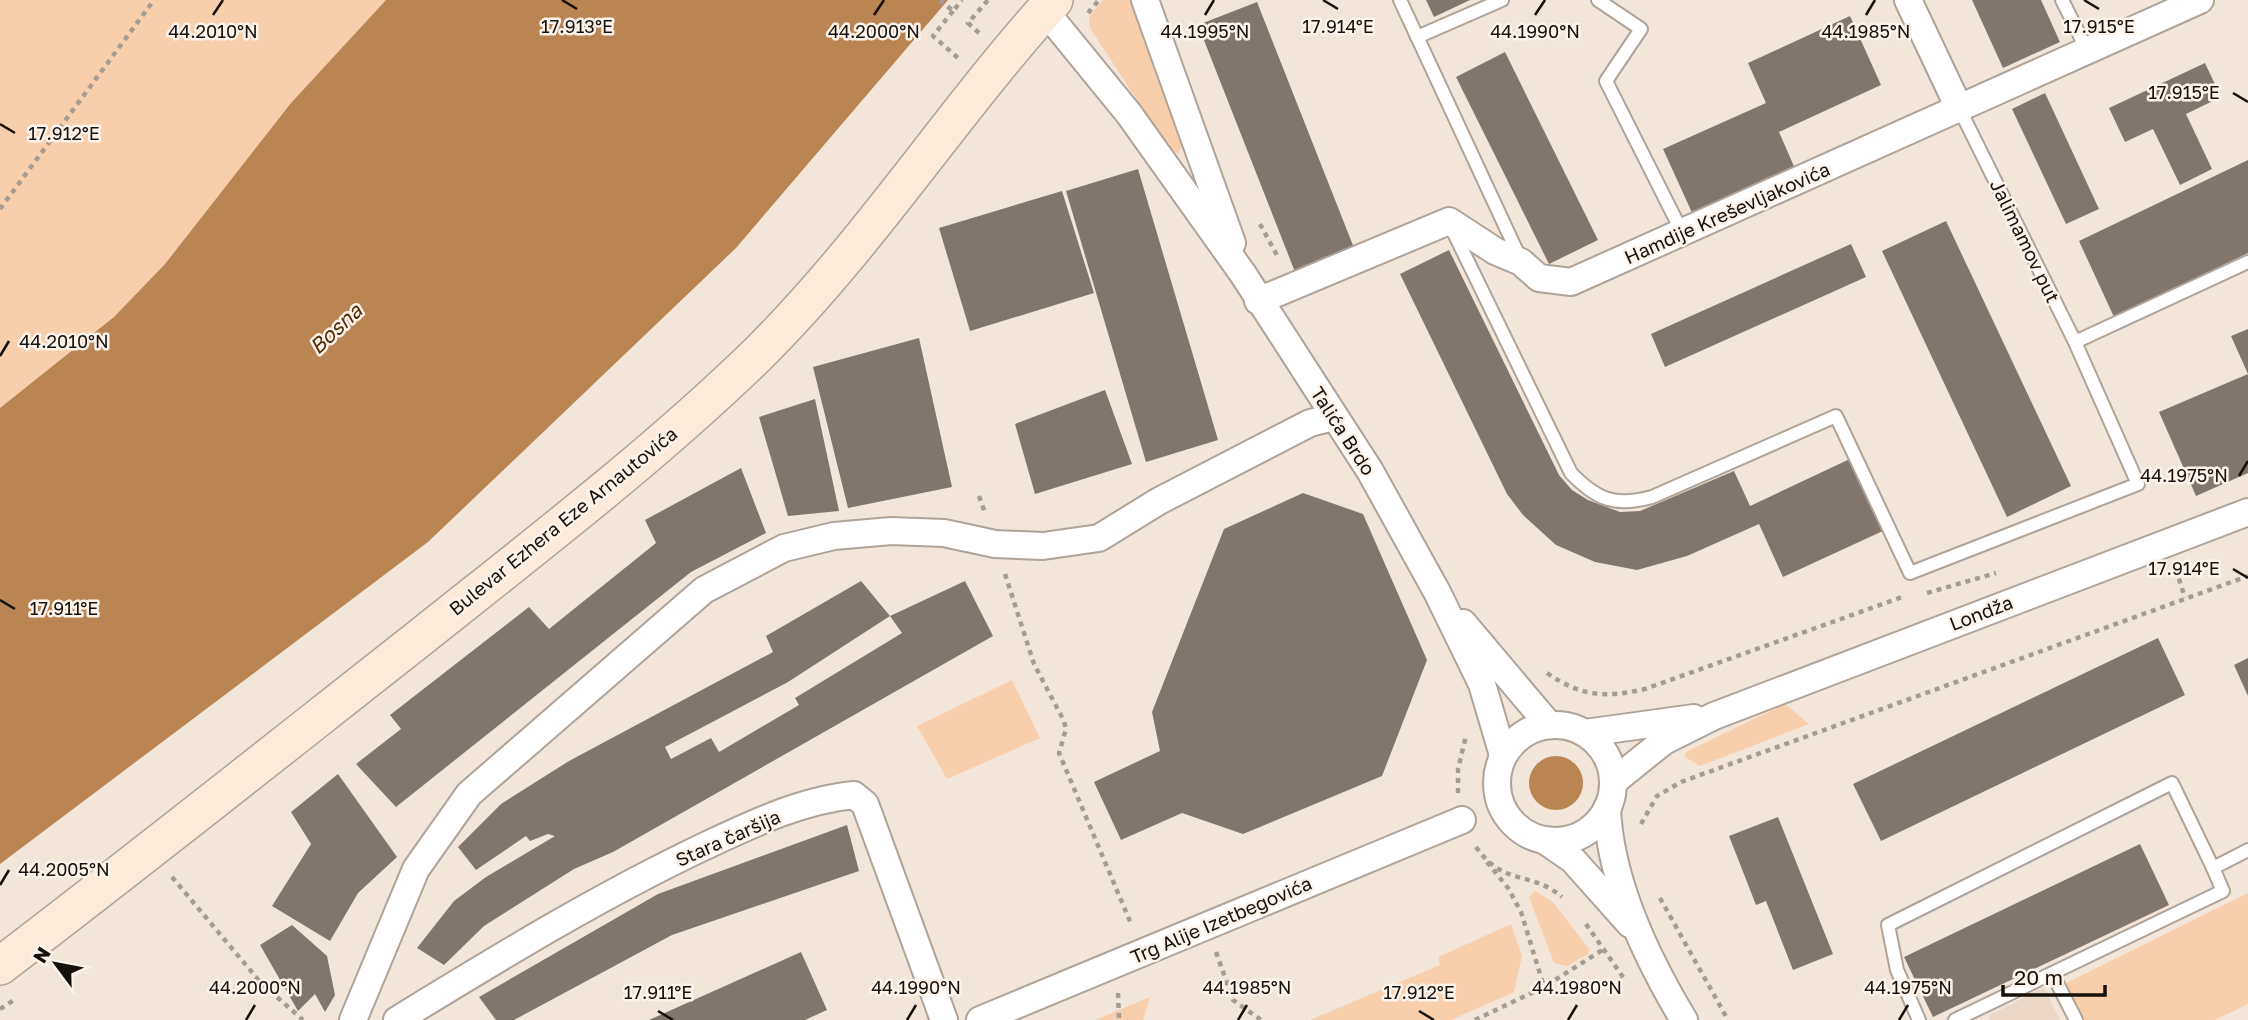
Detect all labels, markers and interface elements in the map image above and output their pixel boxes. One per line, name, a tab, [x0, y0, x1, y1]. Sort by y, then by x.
text: 17.913°E	[541, 15, 613, 37]
text: 17.914°E	[1302, 15, 1374, 37]
text: 17.915°E	[2063, 15, 2135, 37]
text: 44.2010°N	[168, 20, 258, 42]
text: 44.2000°N	[828, 20, 920, 42]
text: 44.1995°N	[1160, 20, 1250, 42]
text: 44.1990°N	[1490, 20, 1580, 42]
text: 44.1985°N	[1821, 20, 1911, 42]
text: 17.915°E	[2148, 81, 2220, 103]
text: 17.912°E	[28, 122, 100, 144]
street label: Hamdije Kreševljakovića	[1621, 157, 1833, 268]
street label: Jalimamov put	[1986, 176, 2065, 306]
water label: Bosna	[304, 297, 368, 359]
text: 44.2010°N	[19, 330, 109, 352]
street label: Talića Brdo	[1306, 382, 1381, 479]
street label: Bulevar Ezhera Eze Arnautovića	[444, 421, 681, 620]
text: 44.1975°N	[2140, 464, 2228, 486]
text: 17.914°E	[2148, 557, 2220, 579]
street label: Londža	[1946, 590, 2016, 635]
text: 17.911°E	[30, 597, 98, 619]
street label: Stara čaršija	[672, 804, 784, 871]
text: 44.2005°N	[18, 858, 110, 880]
street label: Trg Alije Izetbegovića	[1127, 871, 1315, 968]
north arrow	[21, 929, 91, 999]
text: N	[28, 943, 55, 967]
scale bar	[2003, 954, 2104, 998]
text: 20 m	[2014, 964, 2063, 990]
text: 44.2000°N	[209, 976, 301, 998]
text: 44.1990°N	[871, 976, 961, 998]
text: 44.1985°N	[1202, 976, 1292, 998]
text: 44.1980°N	[1532, 976, 1622, 998]
text: 44.1975°N	[1864, 976, 1952, 998]
text: 17.911°E	[624, 981, 692, 1003]
text: 17.912°E	[1383, 981, 1455, 1003]

